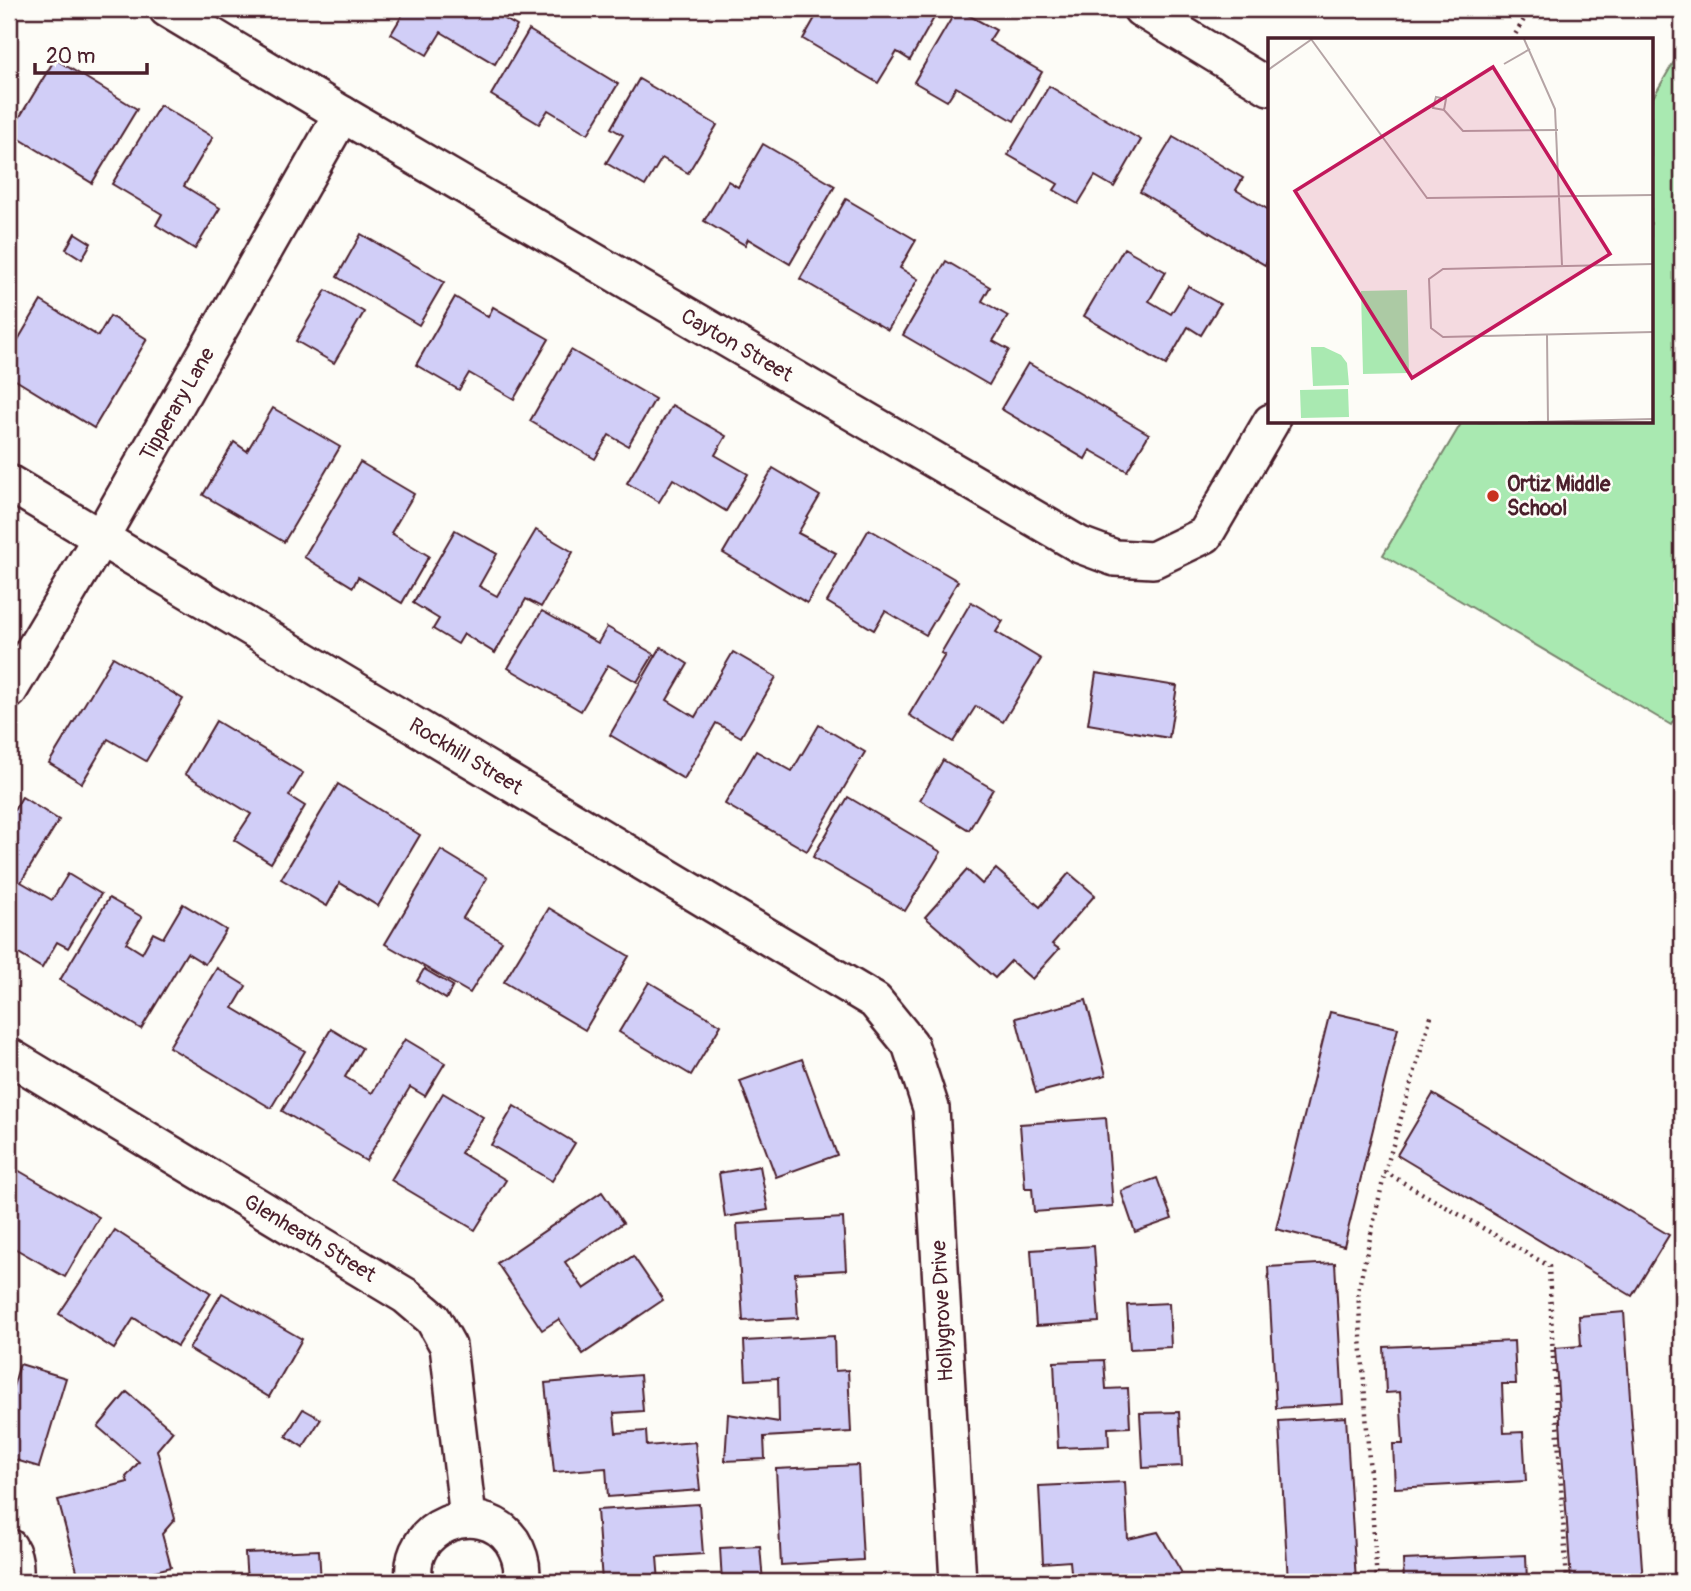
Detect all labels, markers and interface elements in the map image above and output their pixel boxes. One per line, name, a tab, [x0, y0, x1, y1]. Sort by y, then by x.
scale bar	[35, 32, 147, 76]
inset map	[1268, 38, 1652, 424]
text: 20 m	[46, 43, 95, 70]
street label: Cayton Street	[676, 303, 798, 389]
street label: Tipperary Lane	[134, 342, 221, 466]
place label: Ortiz Middle School	[1507, 471, 1611, 522]
marker: Ortiz Middle School	[1485, 488, 1501, 504]
street label: Rockhill Street	[404, 712, 528, 801]
street label: Glenheath Street	[239, 1188, 381, 1289]
street label: Hollygrove Drive	[925, 1239, 960, 1382]

